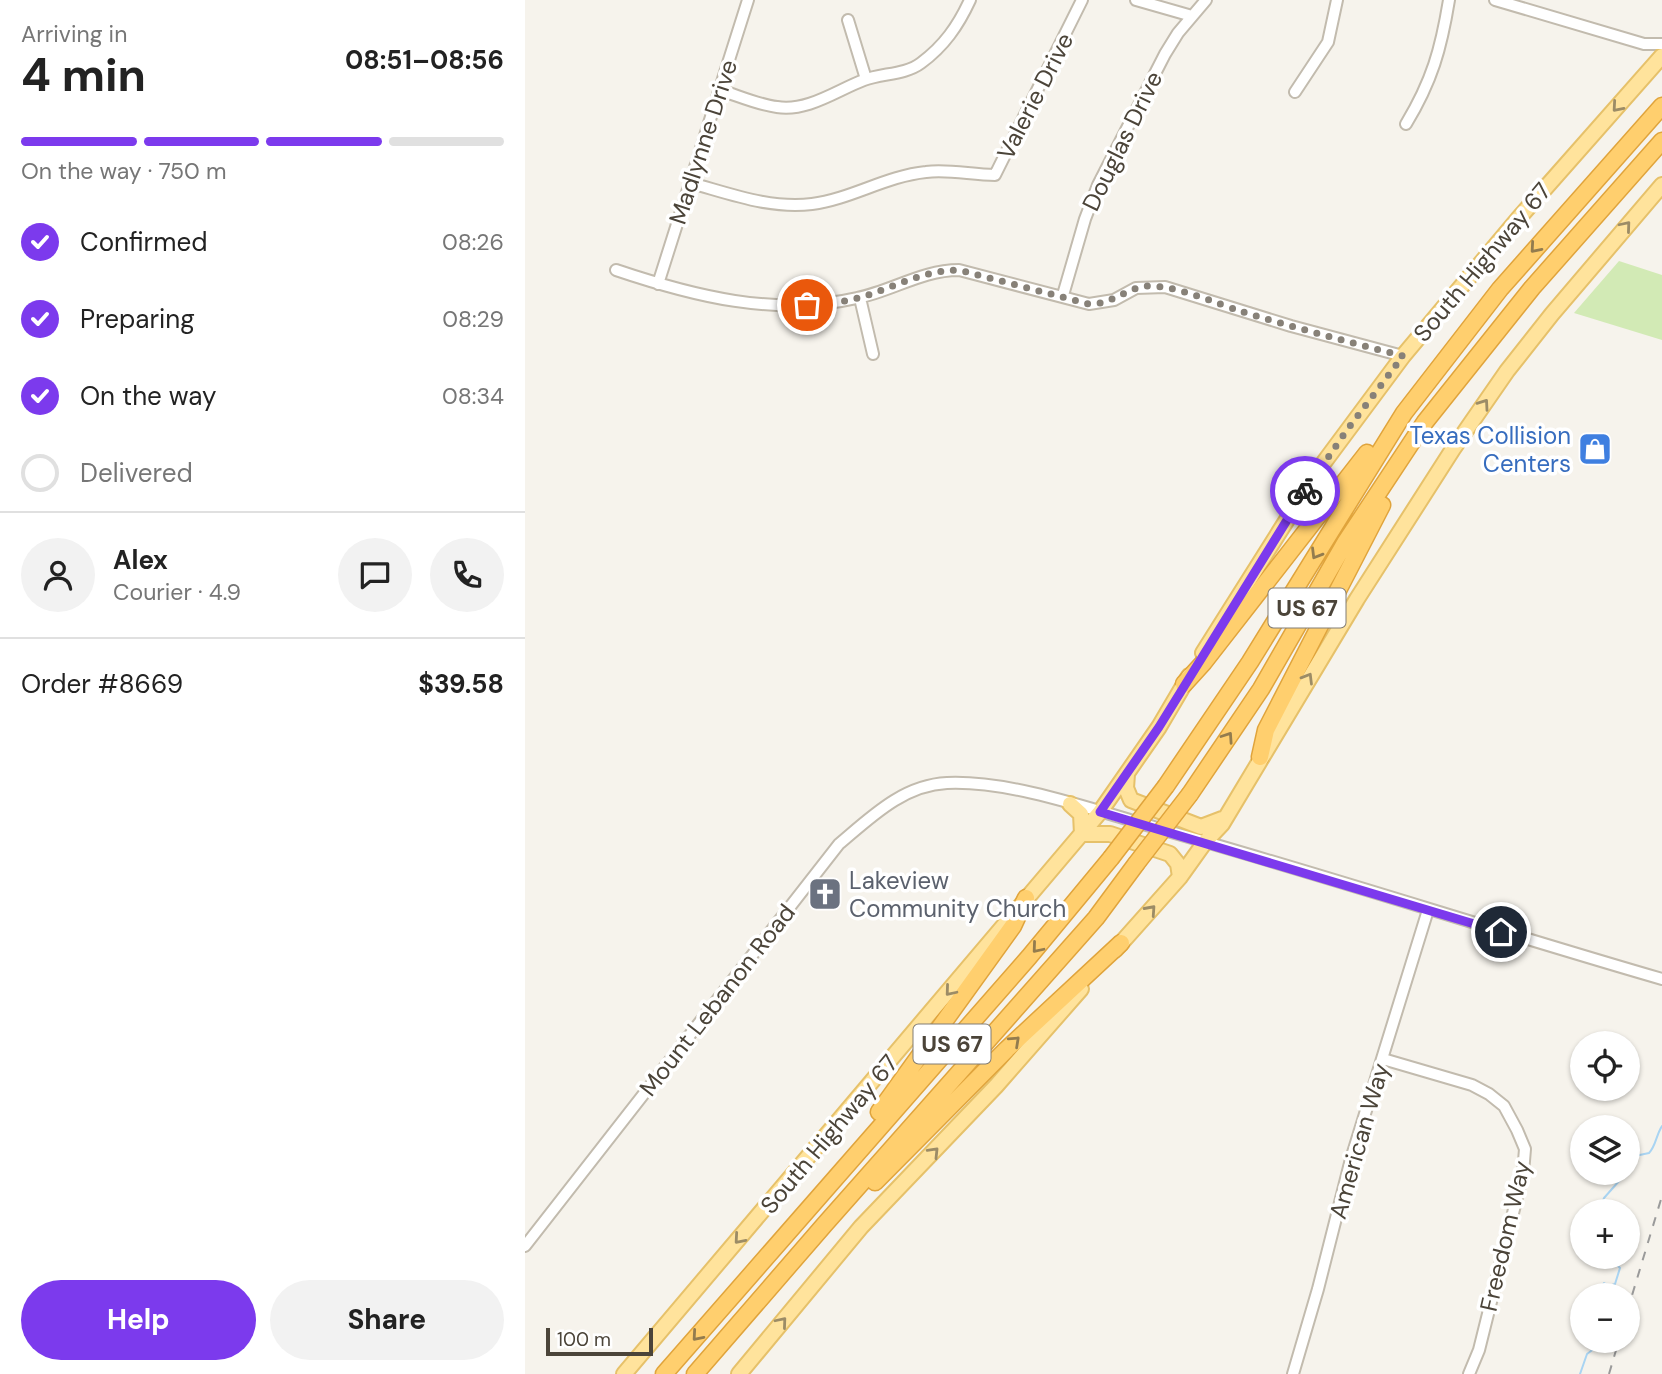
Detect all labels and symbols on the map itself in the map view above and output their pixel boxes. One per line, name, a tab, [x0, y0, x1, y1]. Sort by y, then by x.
street label: Valerie Drive	[990, 27, 1080, 165]
street label: Madlynne Drive	[662, 56, 744, 228]
street label: Douglas Drive	[1075, 66, 1169, 216]
one-way arrow	[1613, 99, 1625, 112]
street label: South Highway 67	[1406, 176, 1558, 348]
one-way arrow	[1618, 221, 1630, 234]
one-way arrow	[1531, 240, 1543, 253]
pin	[777, 275, 837, 335]
one-way arrow	[1476, 399, 1488, 412]
place label: Texas Collision Centers	[1410, 420, 1571, 479]
shop icon: Texas Collision Centers	[1576, 430, 1614, 468]
courier	[1270, 456, 1340, 526]
one-way arrow	[1312, 547, 1325, 560]
road number: US 67	[1269, 588, 1345, 628]
one-way arrow	[1300, 672, 1313, 685]
one-way arrow	[1220, 732, 1233, 745]
place label: Lakeview Community Church	[849, 865, 1066, 924]
church icon: Lakeview Community Church	[806, 875, 844, 913]
street label: Mount Lebanon Road	[632, 898, 802, 1102]
pin	[1471, 902, 1531, 962]
one-way arrow	[1143, 905, 1155, 918]
one-way arrow	[1032, 940, 1045, 953]
one-way arrow	[946, 982, 958, 995]
road number: US 67	[913, 1024, 991, 1064]
one-way arrow	[1007, 1037, 1020, 1050]
street label: South Highway 67	[753, 1048, 905, 1220]
street label: American Way	[1322, 1060, 1396, 1222]
one-way arrow	[925, 1147, 938, 1160]
street label: Freedom Way	[1473, 1158, 1537, 1314]
one-way arrow	[735, 1231, 747, 1244]
one-way arrow	[774, 1317, 786, 1330]
scale bar	[546, 1325, 653, 1357]
one-way arrow	[693, 1327, 705, 1340]

